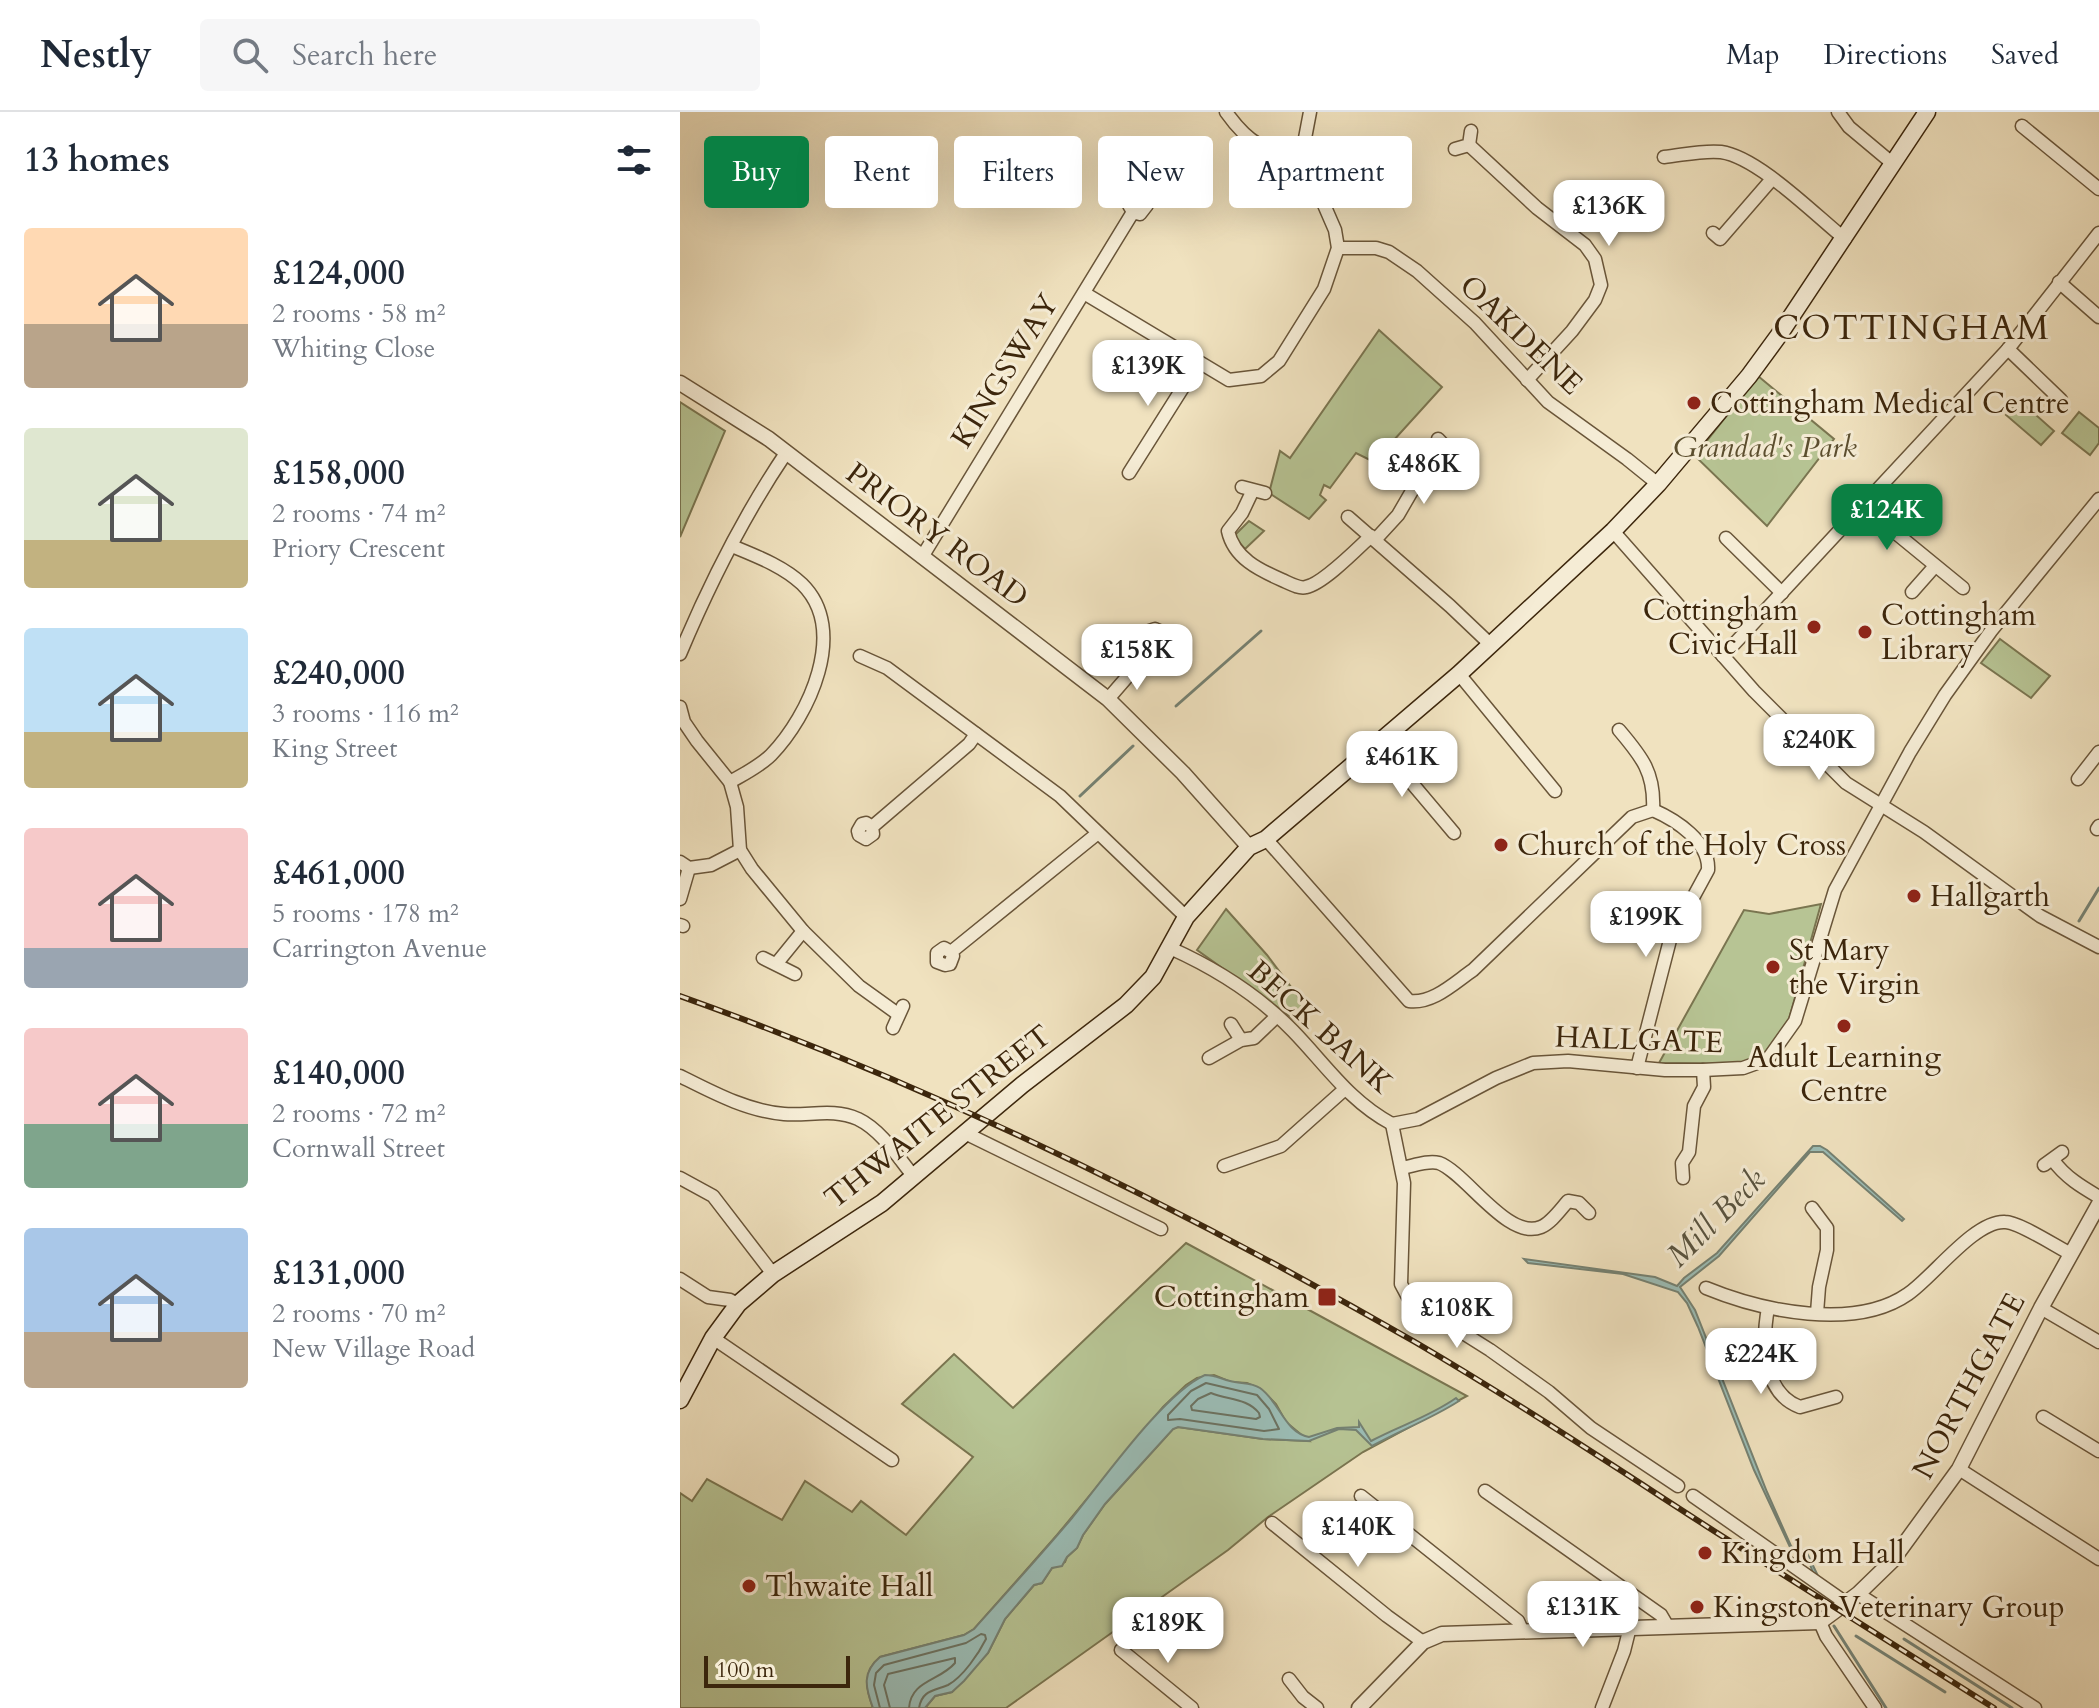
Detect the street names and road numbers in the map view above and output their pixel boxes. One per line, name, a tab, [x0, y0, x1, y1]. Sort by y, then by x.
street label: OAKDENE	[1450, 266, 1592, 404]
street label: KINGSWAY	[942, 286, 1069, 456]
street label: PRIORY ROAD	[837, 453, 1037, 617]
street label: BECK BANK	[1239, 951, 1402, 1104]
street label: THWAITE STREET	[816, 1016, 1060, 1218]
street label: HALLGATE	[1554, 1017, 1724, 1063]
street label: NORTHGATE	[1903, 1286, 2035, 1486]

